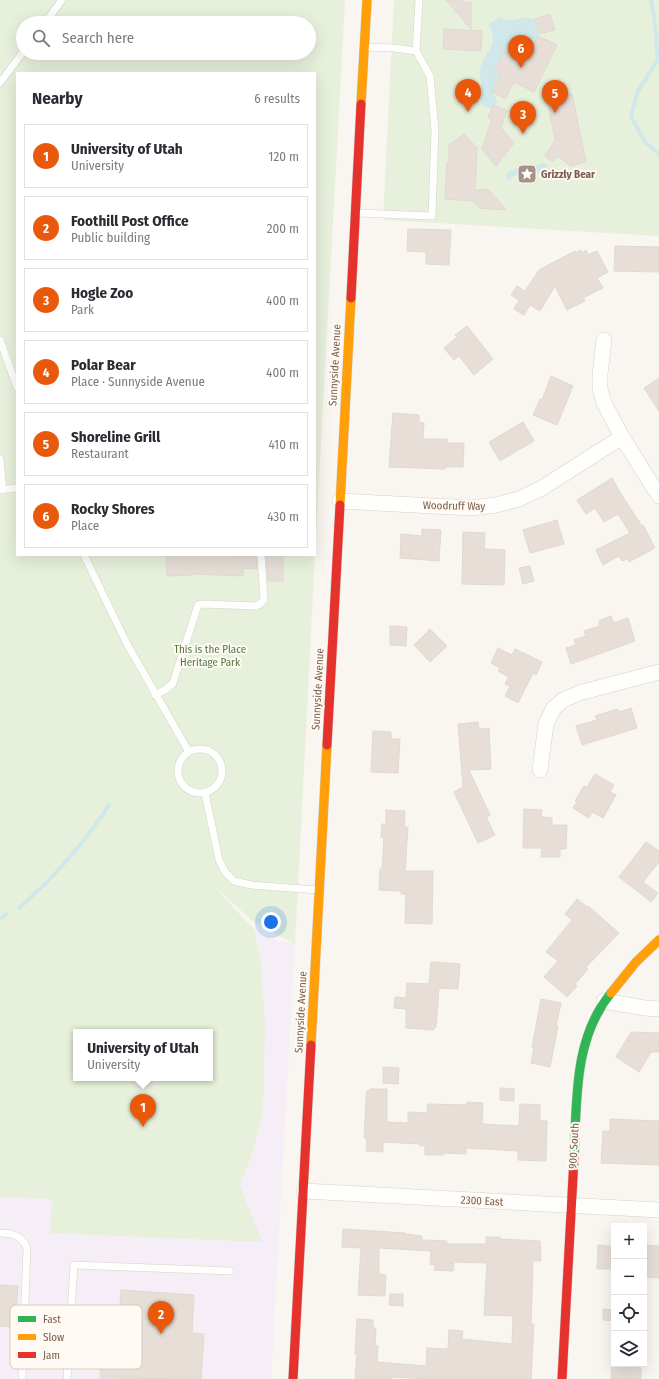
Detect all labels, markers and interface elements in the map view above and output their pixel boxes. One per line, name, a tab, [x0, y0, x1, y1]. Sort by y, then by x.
search box	[16, 16, 316, 60]
icon: search	[30, 27, 52, 49]
text: Search here	[62, 29, 134, 47]
pin: 6	[508, 35, 534, 68]
pin: 4	[455, 79, 481, 112]
pin: 5	[542, 80, 568, 113]
text: Nearby	[32, 88, 83, 109]
text: 6 results	[254, 91, 300, 106]
pin: 3	[510, 101, 536, 134]
text: University of Utah	[71, 140, 183, 158]
text: 1	[43, 149, 49, 164]
text: 120 m	[268, 149, 299, 164]
text: University	[71, 158, 124, 173]
place icon: Grizzly Bear	[516, 163, 538, 185]
place label: Grizzly Bear	[541, 168, 596, 181]
text: Foothill Post Office	[71, 212, 189, 230]
text: 2	[43, 221, 49, 236]
text: 200 m	[267, 221, 299, 236]
text: Public building	[71, 230, 150, 245]
text: Hogle Zoo	[71, 284, 133, 302]
text: 3	[43, 293, 49, 308]
text: 400 m	[266, 293, 299, 308]
text: Park	[71, 302, 94, 317]
street label: Sunnyside Avenue	[326, 324, 344, 406]
text: Polar Bear	[71, 356, 136, 374]
text: 4	[43, 365, 49, 380]
text: 400 m	[266, 365, 299, 380]
text: Place · Sunnyside Avenue	[71, 374, 205, 389]
text: Shoreline Grill	[71, 428, 160, 446]
text: 5	[43, 437, 49, 452]
text: 410 m	[269, 437, 299, 452]
text: Restaurant	[71, 446, 129, 461]
street label: Woodruff Way	[423, 499, 485, 513]
text: Rocky Shores	[71, 500, 155, 518]
text: 6	[43, 509, 49, 524]
text: 430 m	[267, 509, 299, 524]
text: Place	[71, 518, 99, 533]
park label: This is the Place Heritage Park	[174, 643, 246, 669]
street label: Sunnyside Avenue	[309, 648, 327, 730]
your location	[261, 912, 281, 932]
street label: Sunnyside Avenue	[292, 971, 310, 1053]
popup	[73, 1029, 213, 1081]
text: University of Utah	[87, 1039, 199, 1057]
text: University	[87, 1057, 140, 1072]
pin: 1	[130, 1094, 156, 1127]
street label: 900 South	[566, 1123, 582, 1169]
street label: 2300 East	[460, 1193, 504, 1209]
map controls	[611, 1223, 647, 1367]
button: +	[611, 1223, 647, 1259]
button: −	[611, 1259, 647, 1295]
button: locate	[611, 1295, 647, 1331]
pin: 2	[148, 1301, 174, 1334]
legend	[10, 1305, 142, 1369]
text: Fast	[43, 1313, 61, 1326]
text: Slow	[43, 1331, 64, 1344]
button: layers	[611, 1331, 647, 1367]
text: Jam	[43, 1349, 60, 1362]

